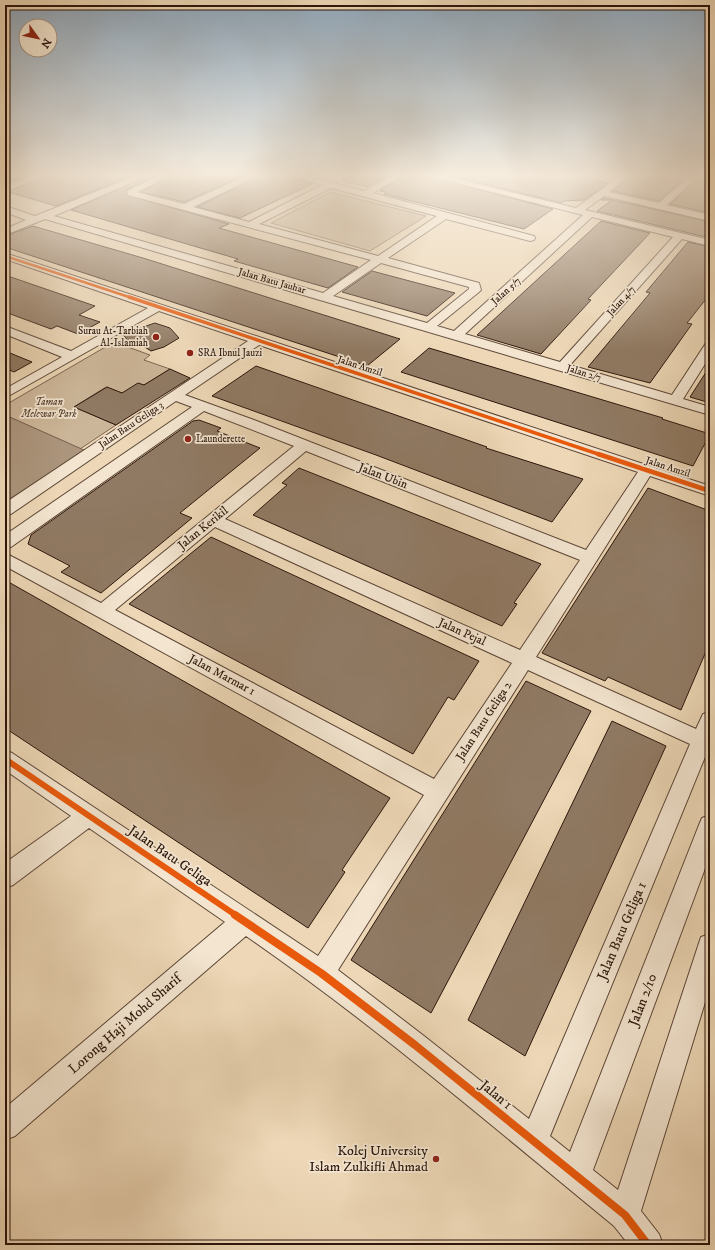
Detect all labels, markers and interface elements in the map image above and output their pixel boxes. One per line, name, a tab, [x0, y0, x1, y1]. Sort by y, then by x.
north arrow	[18, 18, 58, 58]
text: N	[37, 35, 54, 51]
street label: Jalan Batu Jauhar	[236, 265, 307, 296]
street label: Jalan 5/7	[488, 275, 523, 308]
street label: Jalan 4/7	[604, 283, 638, 319]
place label: Surau At-Tarbiah Al-Islamiah	[78, 325, 149, 349]
marker: Surau At-Tarbiah Al-Islamiah	[151, 332, 161, 342]
place label: SRA Ibnul Jauzi	[198, 347, 263, 359]
marker: SRA Ibnul Jauzi	[185, 348, 195, 358]
street label: Jalan Amzil	[335, 353, 384, 379]
street label: Jalan 2/7	[564, 362, 603, 384]
park label: Taman Melewar Park	[20, 396, 77, 420]
street label: Jalan Batu Geliga 3	[96, 399, 166, 452]
place label: Launderette	[196, 433, 245, 445]
marker: Launderette	[183, 434, 193, 444]
street label: Jalan Amzil	[643, 454, 692, 480]
street label: Jalan Ubin	[355, 459, 410, 492]
street label: Jalan Kerikil	[174, 503, 232, 554]
street label: Jalan Pejal	[435, 614, 488, 649]
street label: Jalan Marmar 1	[185, 651, 258, 699]
street label: Jalan Batu Geliga 2	[452, 678, 515, 764]
street label: Jalan Batu Geliga	[123, 820, 215, 891]
street label: Jalan Batu Geliga 1	[592, 879, 651, 985]
street label: Lorong Haji Mohd Sharif	[65, 968, 187, 1078]
street label: Jalan 2/10	[624, 971, 661, 1031]
street label: Jalan 1	[474, 1075, 516, 1114]
place label: Kolej University Islam Zulkifli Ahmad	[309, 1142, 428, 1176]
marker: Kolej University Islam Zulkifli Ahmad	[431, 1154, 441, 1164]

